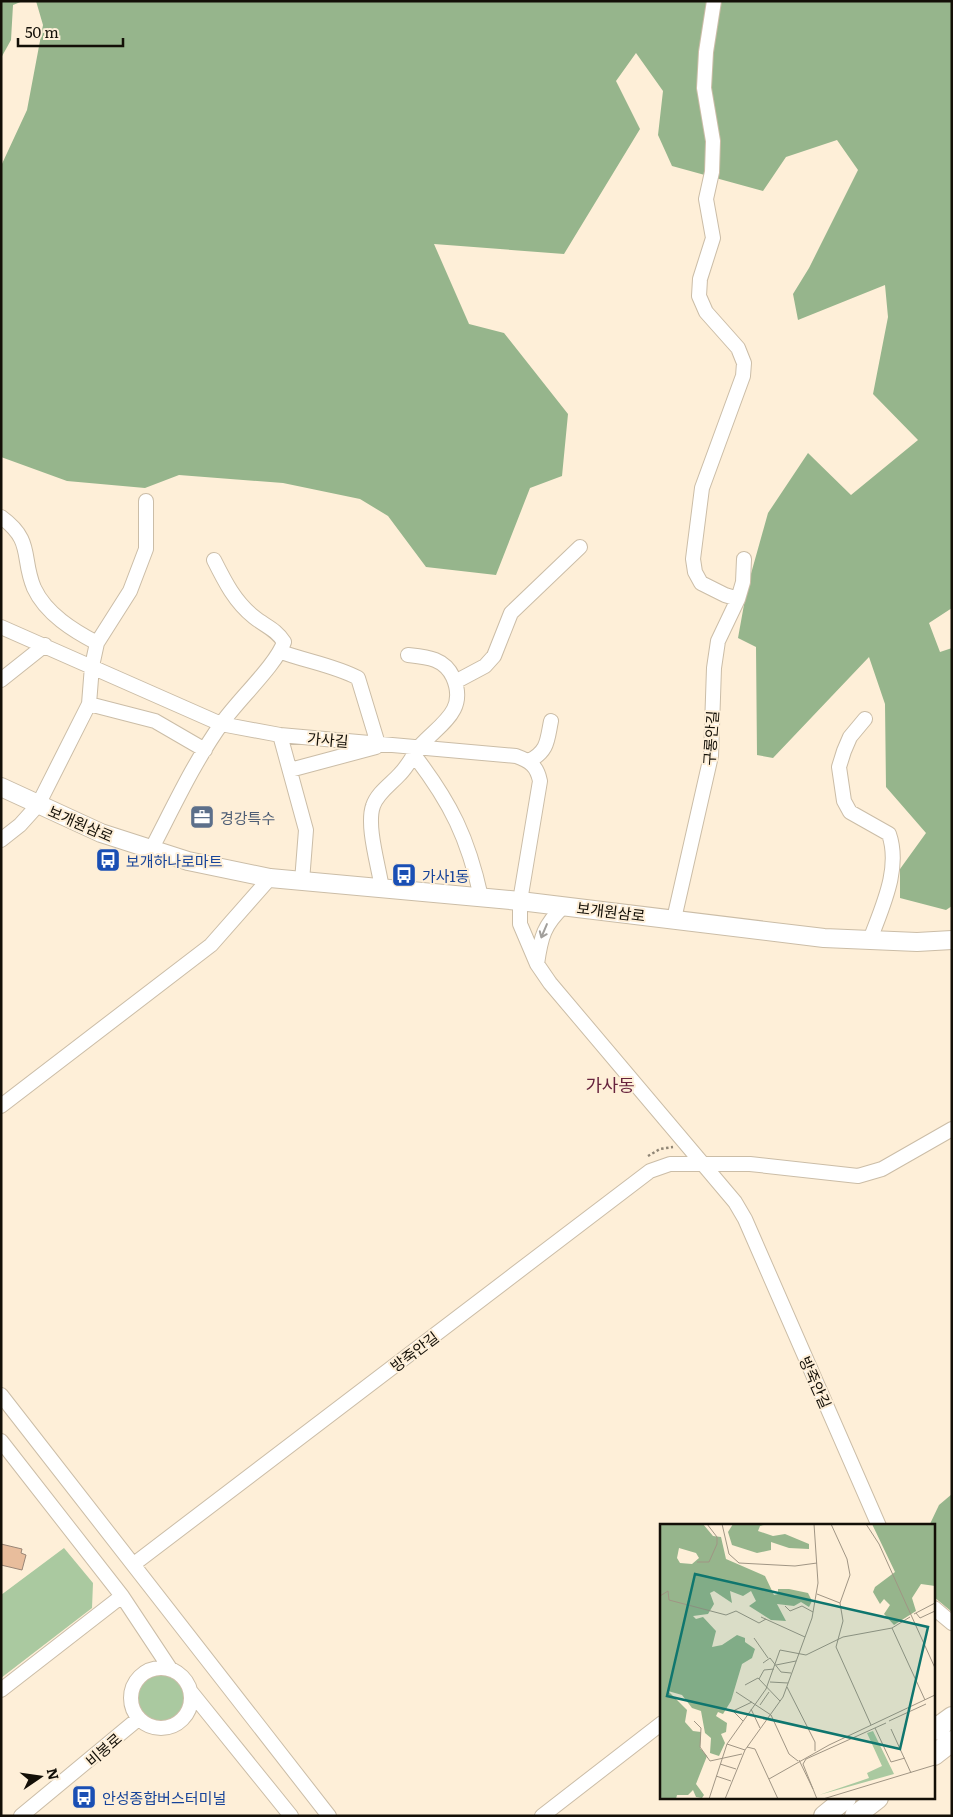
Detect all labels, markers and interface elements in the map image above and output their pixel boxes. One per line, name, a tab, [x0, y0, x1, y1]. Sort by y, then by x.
scale bar	[18, 15, 122, 47]
text: 50 m	[25, 20, 59, 43]
street label: 구롱안길	[697, 710, 723, 766]
street label: 가사길	[306, 726, 350, 752]
street label: 보개원삼로	[45, 799, 117, 847]
office icon: 경강특수	[189, 804, 215, 830]
place label: 경강특수	[220, 806, 275, 829]
bus stop icon: 보개하나로마트	[95, 847, 121, 873]
place label: 보개하나로마트	[126, 849, 223, 872]
bus stop icon: 가사1동	[391, 862, 417, 888]
place label: 가사1동	[422, 864, 470, 887]
street label: 보개원삼로	[575, 895, 647, 927]
one-way arrow	[539, 923, 548, 938]
district label: 가사동	[585, 1071, 635, 1098]
street label: 방죽안길	[385, 1325, 443, 1377]
street label: 방죽안길	[794, 1352, 838, 1412]
inset map	[660, 1524, 936, 1800]
street label: 비봉로	[80, 1727, 126, 1771]
north arrow	[15, 1752, 65, 1802]
text: N	[43, 1766, 65, 1782]
bus stop icon: 안성종합버스터미널	[71, 1784, 97, 1810]
place label: 안성종합버스터미널	[102, 1786, 226, 1809]

